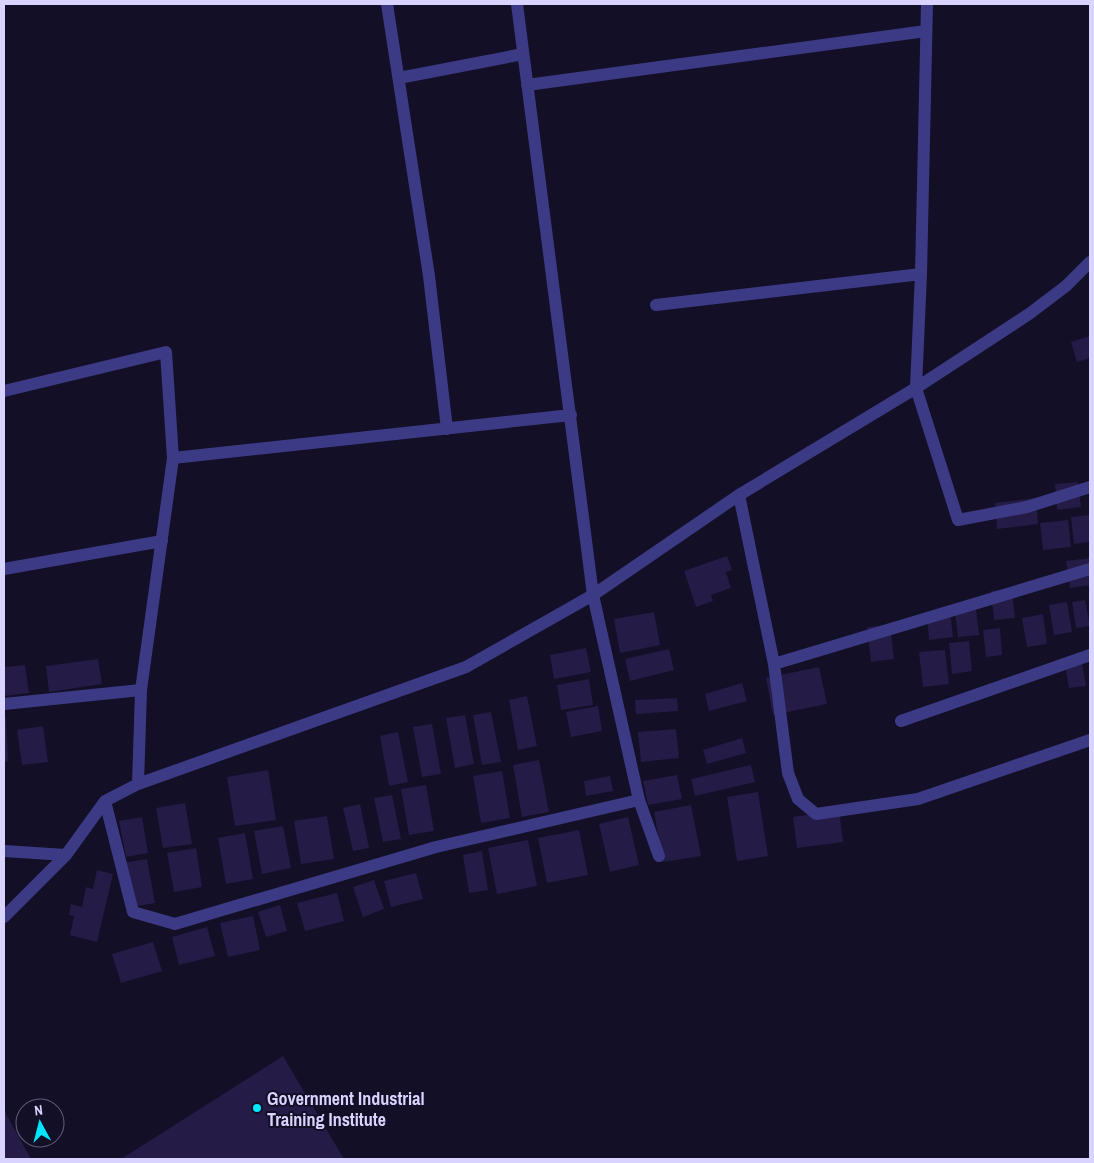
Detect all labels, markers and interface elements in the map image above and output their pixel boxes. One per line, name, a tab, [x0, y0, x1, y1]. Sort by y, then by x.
place label: Government Industrial Training Institute	[267, 1086, 424, 1132]
north arrow	[15, 1098, 65, 1148]
text: N	[33, 1101, 44, 1120]
marker: Government Industrial Training Institute	[251, 1102, 263, 1114]

